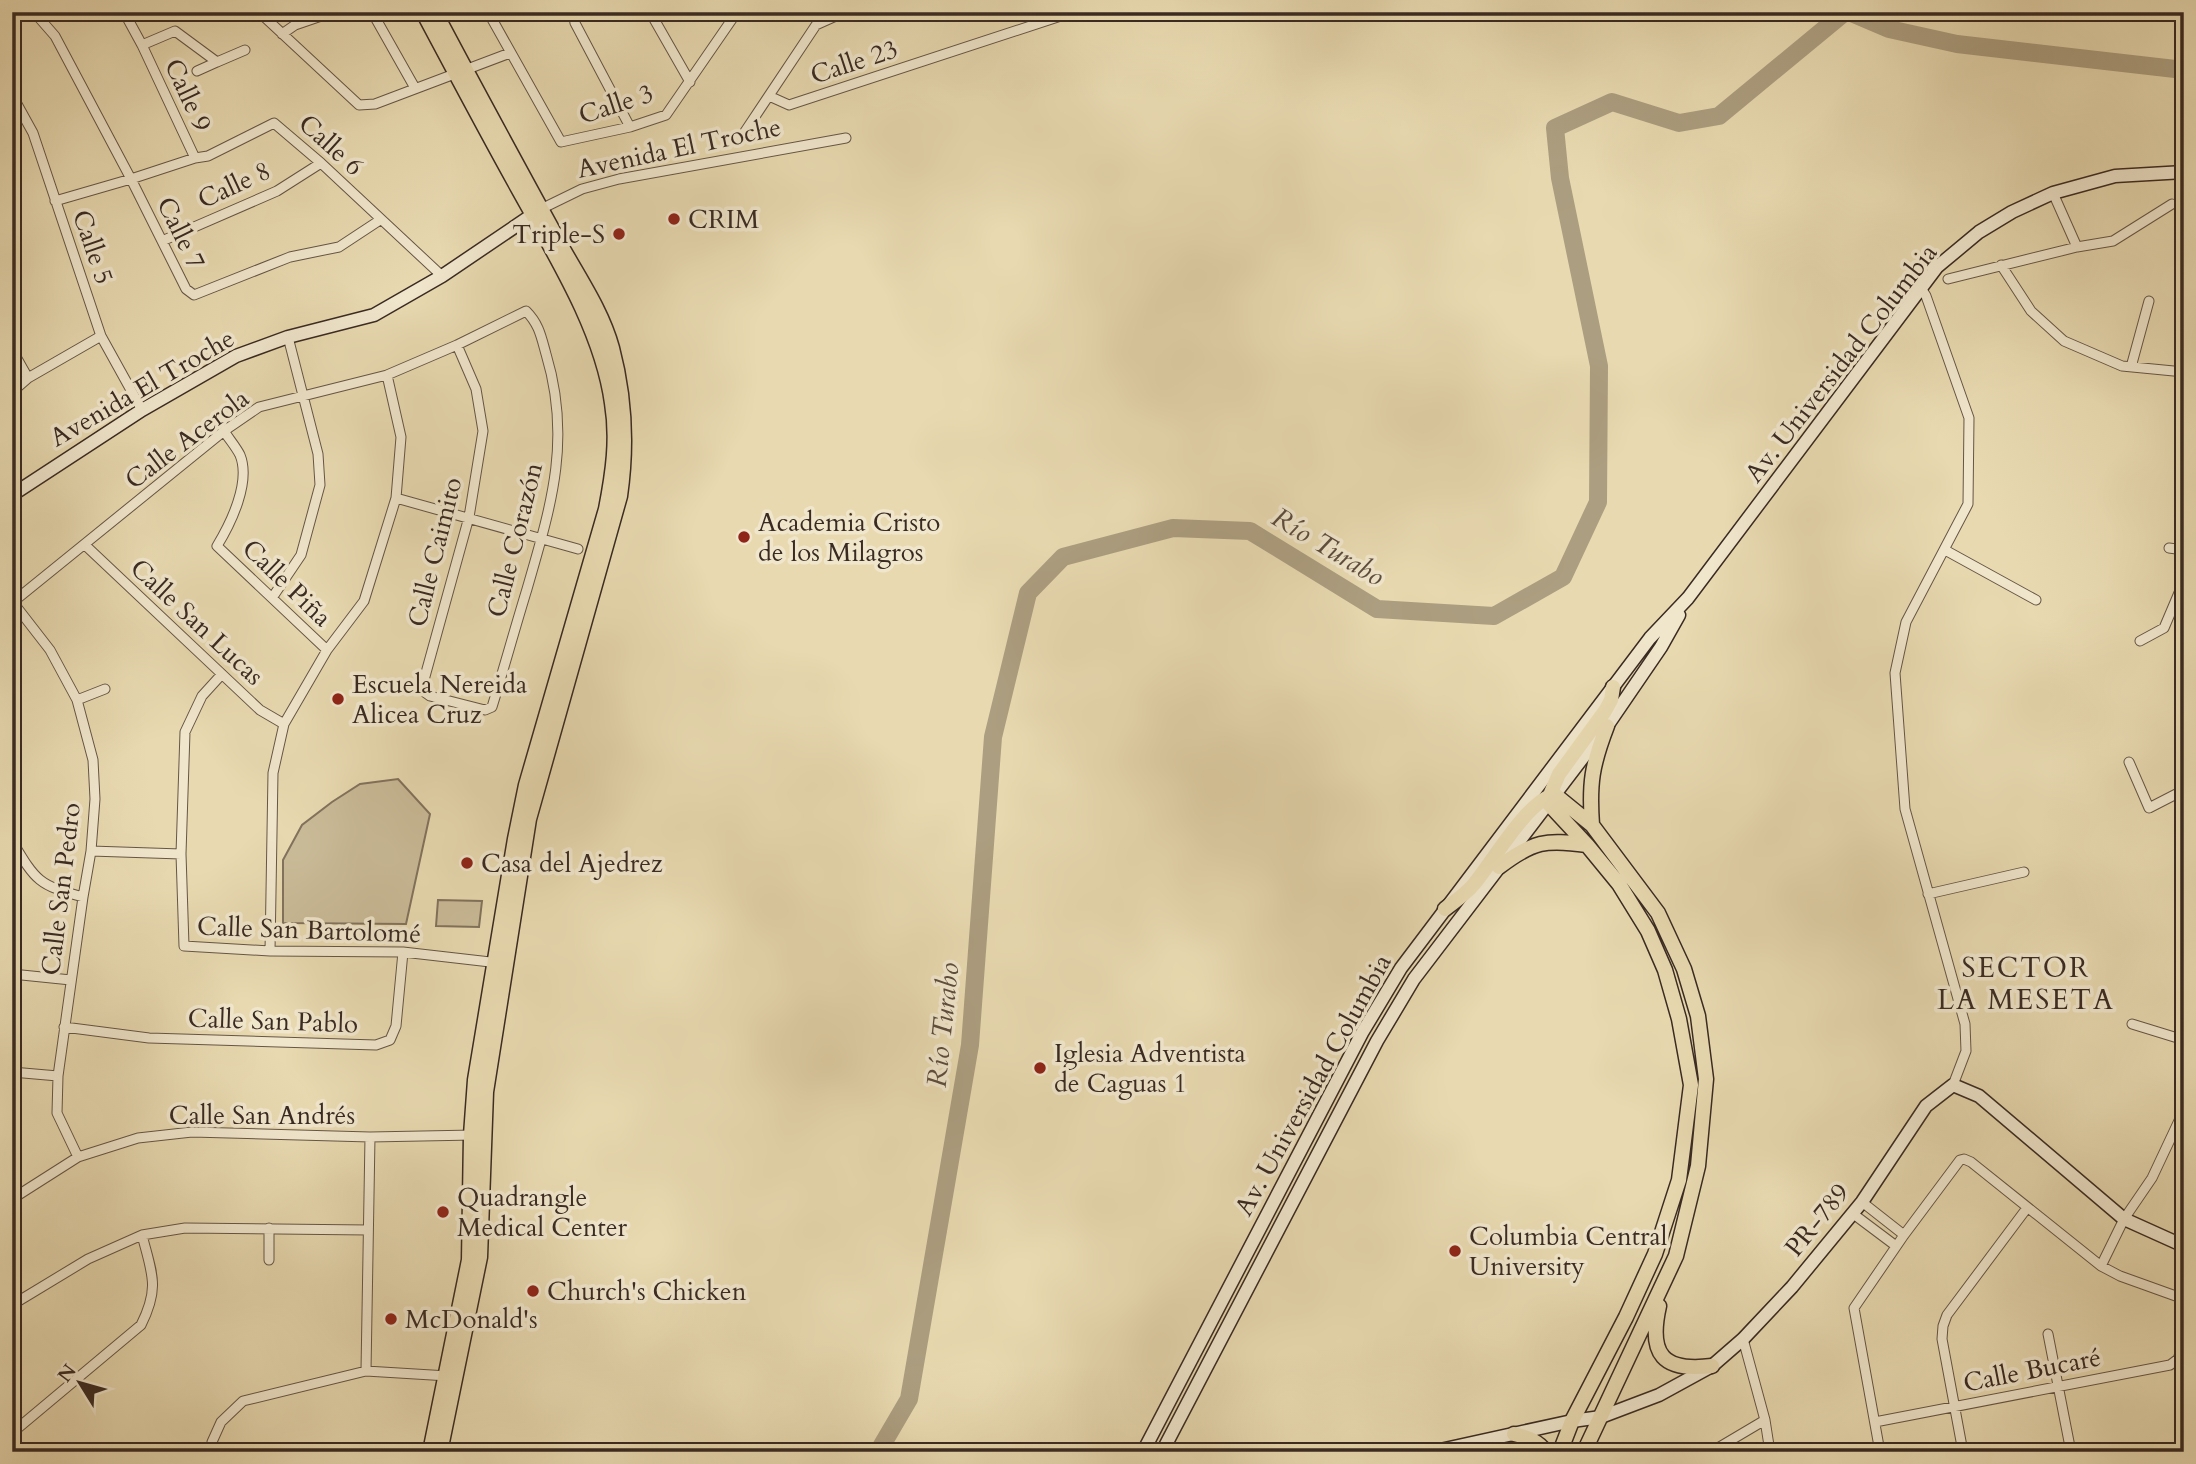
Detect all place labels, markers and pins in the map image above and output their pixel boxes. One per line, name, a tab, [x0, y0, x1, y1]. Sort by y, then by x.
place label: CRIM	[688, 202, 759, 237]
marker: CRIM	[666, 211, 682, 227]
place label: Triple-S	[512, 217, 605, 252]
marker: Triple-S	[611, 226, 627, 242]
place label: Academia Cristo de los Milagros	[758, 505, 940, 570]
marker: Academia Cristo de los Milagros	[736, 529, 752, 545]
place label: Escuela Nereida Alicea Cruz	[352, 667, 527, 732]
marker: Escuela Nereida Alicea Cruz	[330, 691, 346, 707]
place label: Casa del Ajedrez	[481, 846, 663, 881]
marker: Casa del Ajedrez	[459, 855, 475, 871]
place label: Iglesia Adventista de Caguas 1	[1054, 1036, 1246, 1101]
marker: Iglesia Adventista de Caguas 1	[1032, 1060, 1048, 1076]
place label: Quadrangle Medical Center	[457, 1180, 628, 1245]
marker: Quadrangle Medical Center	[435, 1204, 451, 1220]
place label: Columbia Central University	[1469, 1219, 1668, 1284]
marker: Columbia Central University	[1447, 1243, 1463, 1259]
place label: Church's Chicken	[547, 1274, 747, 1309]
marker: Church's Chicken	[525, 1283, 541, 1299]
place label: McDonald's	[405, 1302, 538, 1337]
marker: McDonald's	[383, 1311, 399, 1327]

